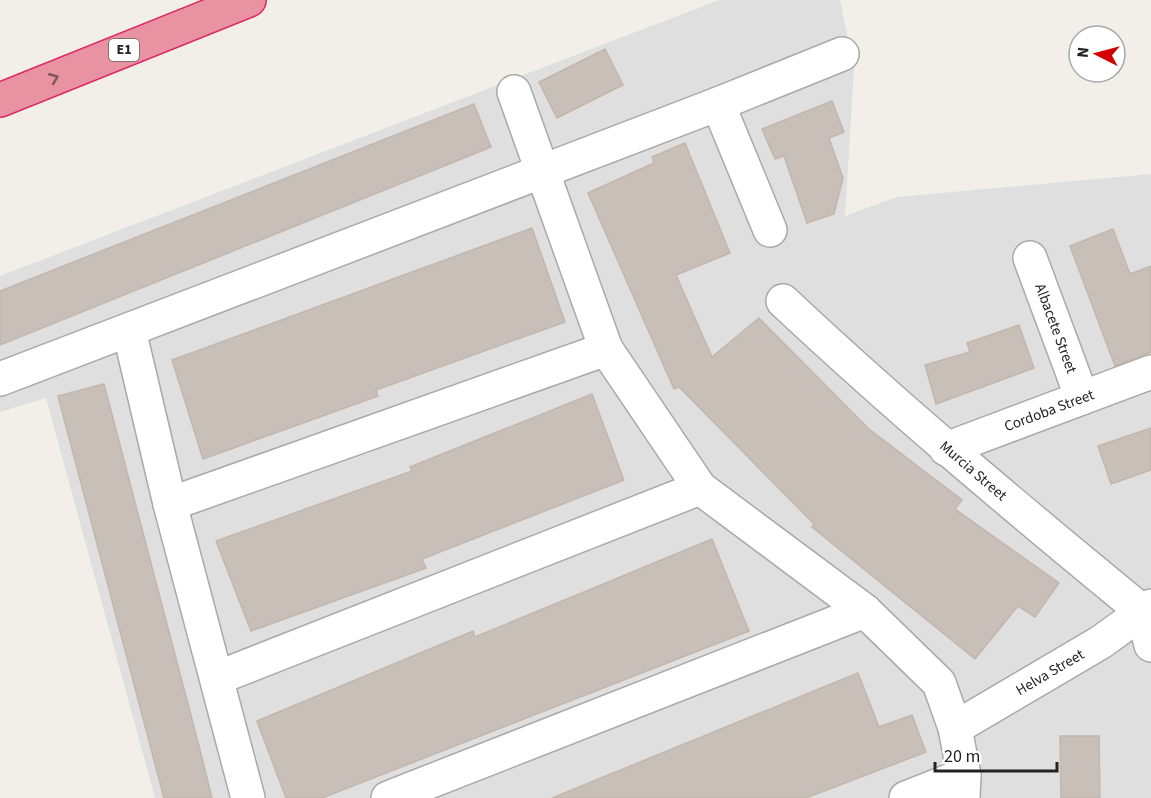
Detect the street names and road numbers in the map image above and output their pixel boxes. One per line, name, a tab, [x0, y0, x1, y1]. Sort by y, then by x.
road number: E1	[109, 39, 139, 61]
street label: Albacete Street	[1030, 280, 1082, 376]
street label: Cordoba Street	[1001, 384, 1097, 437]
street label: Murcia Street	[935, 436, 1012, 505]
street label: Helva Street	[1012, 644, 1088, 701]

